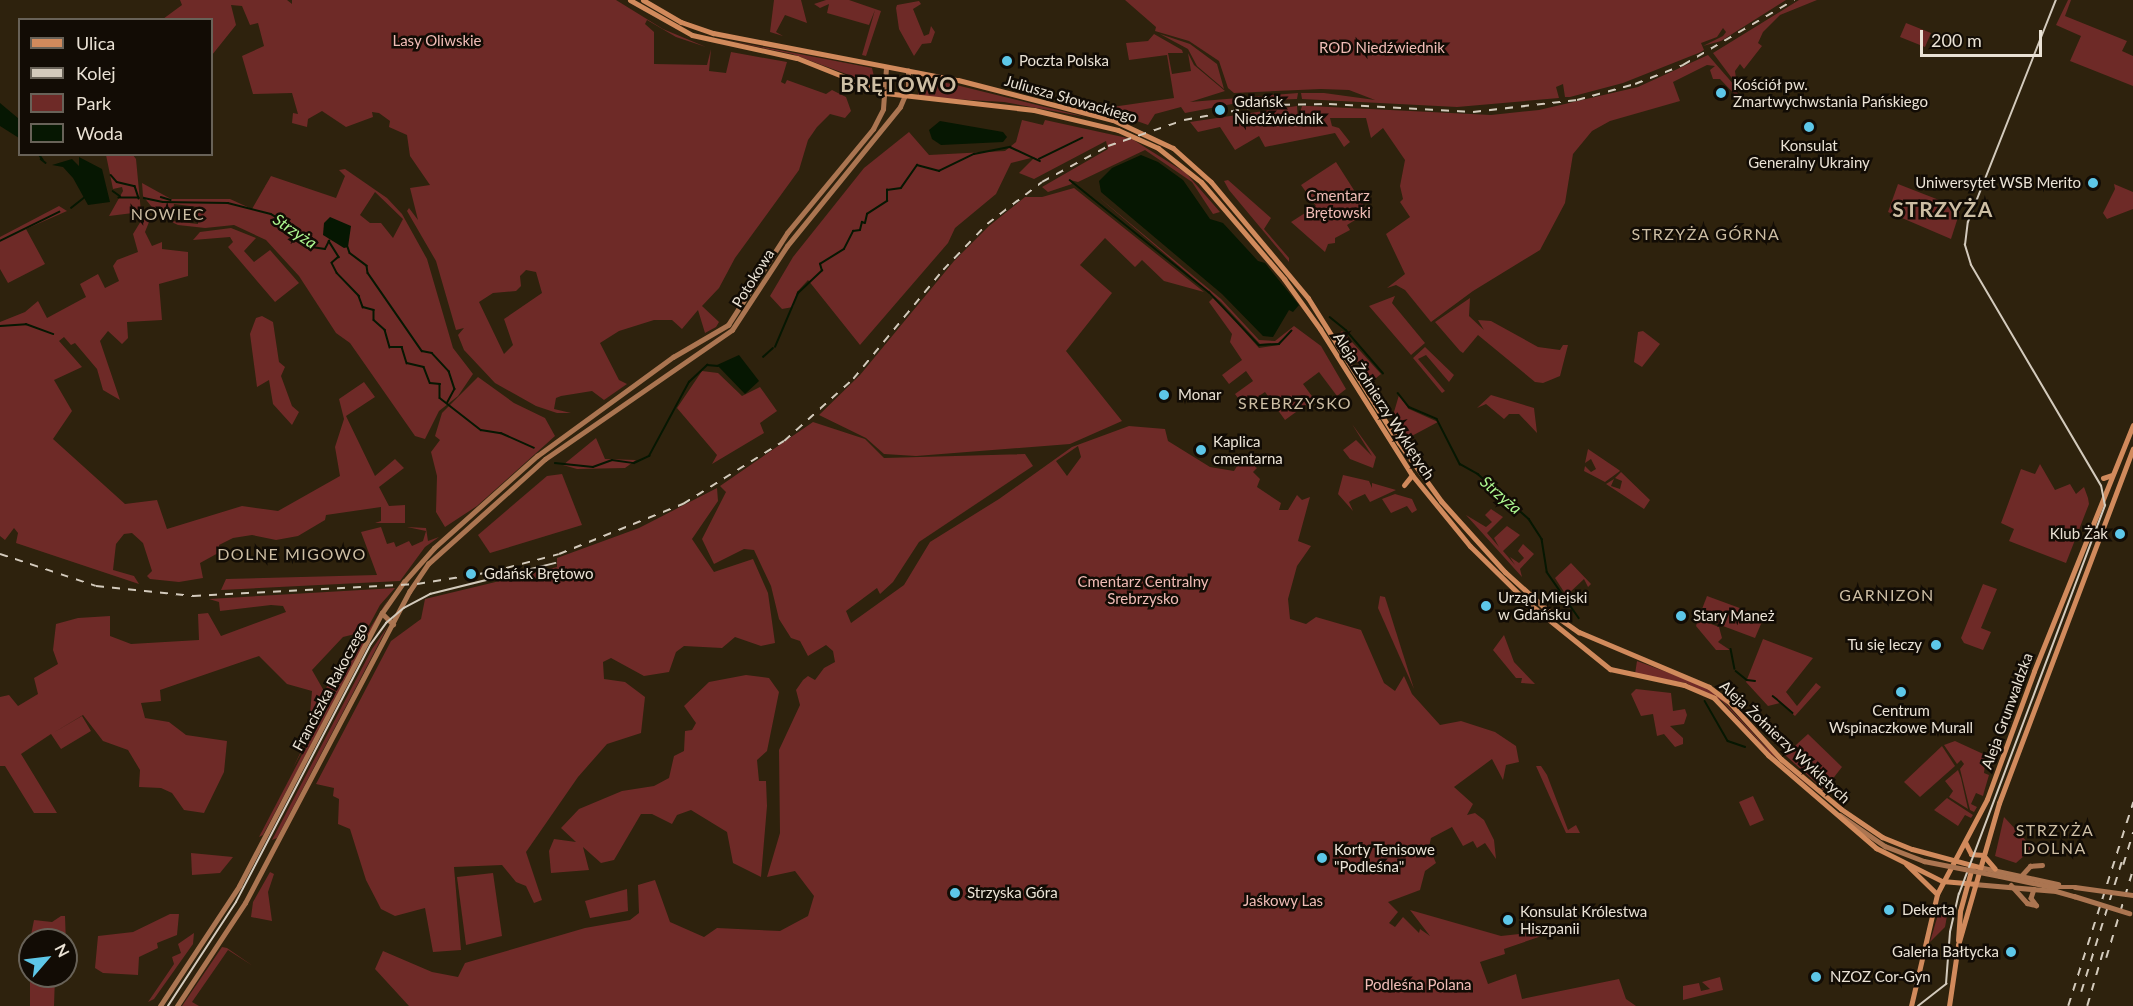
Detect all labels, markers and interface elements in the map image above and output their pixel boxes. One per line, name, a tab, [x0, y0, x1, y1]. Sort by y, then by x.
legend	[18, 18, 213, 156]
scale bar	[1923, 18, 2044, 56]
text: 200 m	[1931, 29, 1982, 51]
text: Ulica	[76, 32, 115, 54]
park label: Lasy Oliwskie	[392, 32, 482, 50]
park label: ROD Niedźwiednik	[1319, 39, 1445, 57]
place label: Poczta Polska	[1019, 52, 1109, 70]
marker: Poczta Polska	[1000, 54, 1014, 68]
text: Kolej	[76, 62, 116, 84]
district label: BRĘTOWO	[840, 71, 958, 97]
street label: Juliusza Słowackiego	[1003, 71, 1139, 127]
place label: Kościół pw. Zmartwychwstania Pańskiego	[1733, 75, 1928, 110]
marker: Kościół pw. Zmartwychwstania Pańskiego	[1714, 86, 1728, 100]
text: Park	[76, 92, 111, 114]
place label: Gdańsk Niedźwiednik	[1234, 92, 1323, 127]
marker: Gdańsk Niedźwiednik	[1211, 101, 1229, 119]
marker: Konsulat Generalny Ukrainy	[1802, 120, 1816, 134]
text: Woda	[76, 122, 123, 144]
place label: Konsulat Generalny Ukrainy	[1748, 136, 1870, 171]
place label: Uniwersytet WSB Merito	[1915, 174, 2081, 192]
marker: Uniwersytet WSB Merito	[2086, 176, 2100, 190]
park label: Cmentarz Brętowski	[1305, 186, 1371, 221]
district label: STRZYŻA	[1892, 196, 1994, 222]
district label: NOWIEC	[131, 204, 205, 224]
water label: Strzyża	[270, 210, 320, 252]
district label: STRZYŻA GÓRNA	[1631, 224, 1781, 244]
street label: Potokowa	[728, 245, 778, 311]
street label: Aleja Żołnierzy Wyklętych	[1329, 329, 1439, 483]
marker: Monar	[1155, 386, 1173, 404]
place label: Monar	[1178, 386, 1221, 404]
district label: SREBRZYSKO	[1238, 393, 1352, 413]
place label: Kaplica cmentarna	[1213, 432, 1283, 467]
marker: Kaplica cmentarna	[1194, 443, 1208, 457]
water label: Strzyża	[1477, 472, 1525, 518]
place label: Klub Żak	[2050, 525, 2108, 543]
marker: Klub Żak	[2113, 527, 2127, 541]
district label: DOLNE MIGOWO	[217, 544, 367, 564]
marker: Gdańsk Brętowo	[462, 565, 480, 583]
place label: Gdańsk Brętowo	[484, 565, 594, 583]
park label: Cmentarz Centralny Srebrzysko	[1077, 572, 1209, 607]
district label: GARNIZON	[1839, 585, 1935, 605]
place label: Urząd Miejski w Gdańsku	[1498, 588, 1587, 623]
marker: Urząd Miejski w Gdańsku	[1479, 599, 1493, 613]
place label: Stary Maneż	[1693, 607, 1775, 625]
marker: Stary Maneż	[1674, 609, 1688, 623]
street label: Franciszka Rakoczego	[289, 620, 371, 754]
place label: Tu się leczy	[1848, 636, 1922, 654]
marker: Tu się leczy	[1927, 636, 1945, 654]
street label: Aleja Grunwaldzka	[1978, 650, 2036, 772]
street label: Aleja Żołnierzy Wyklętych	[1716, 677, 1854, 807]
marker: Centrum Wspinaczkowe Murall	[1894, 685, 1908, 699]
place label: Centrum Wspinaczkowe Murall	[1829, 701, 1973, 736]
district label: STRZYŻA DOLNA	[2016, 820, 2094, 858]
place label: Korty Tenisowe "Podleśna"	[1334, 840, 1436, 875]
marker: Korty Tenisowe "Podleśna"	[1315, 851, 1329, 865]
place label: Strzyska Góra	[967, 884, 1058, 902]
marker: Strzyska Góra	[948, 886, 962, 900]
park label: Jaśkowy Las	[1243, 892, 1323, 910]
marker: Dekerta	[1880, 901, 1898, 919]
place label: Dekerta	[1902, 901, 1955, 919]
place label: Konsulat Królestwa Hiszpanii	[1520, 902, 1647, 937]
marker: Konsulat Królestwa Hiszpanii	[1501, 913, 1515, 927]
north arrow	[18, 928, 78, 988]
text: N	[51, 940, 74, 960]
place label: Galeria Bałtycka	[1892, 943, 1999, 961]
marker: Galeria Bałtycka	[2004, 945, 2018, 959]
marker: NZOZ Cor-Gyn	[1807, 968, 1825, 986]
place label: NZOZ Cor-Gyn	[1830, 968, 1931, 986]
park label: Podleśna Polana	[1364, 976, 1472, 994]

